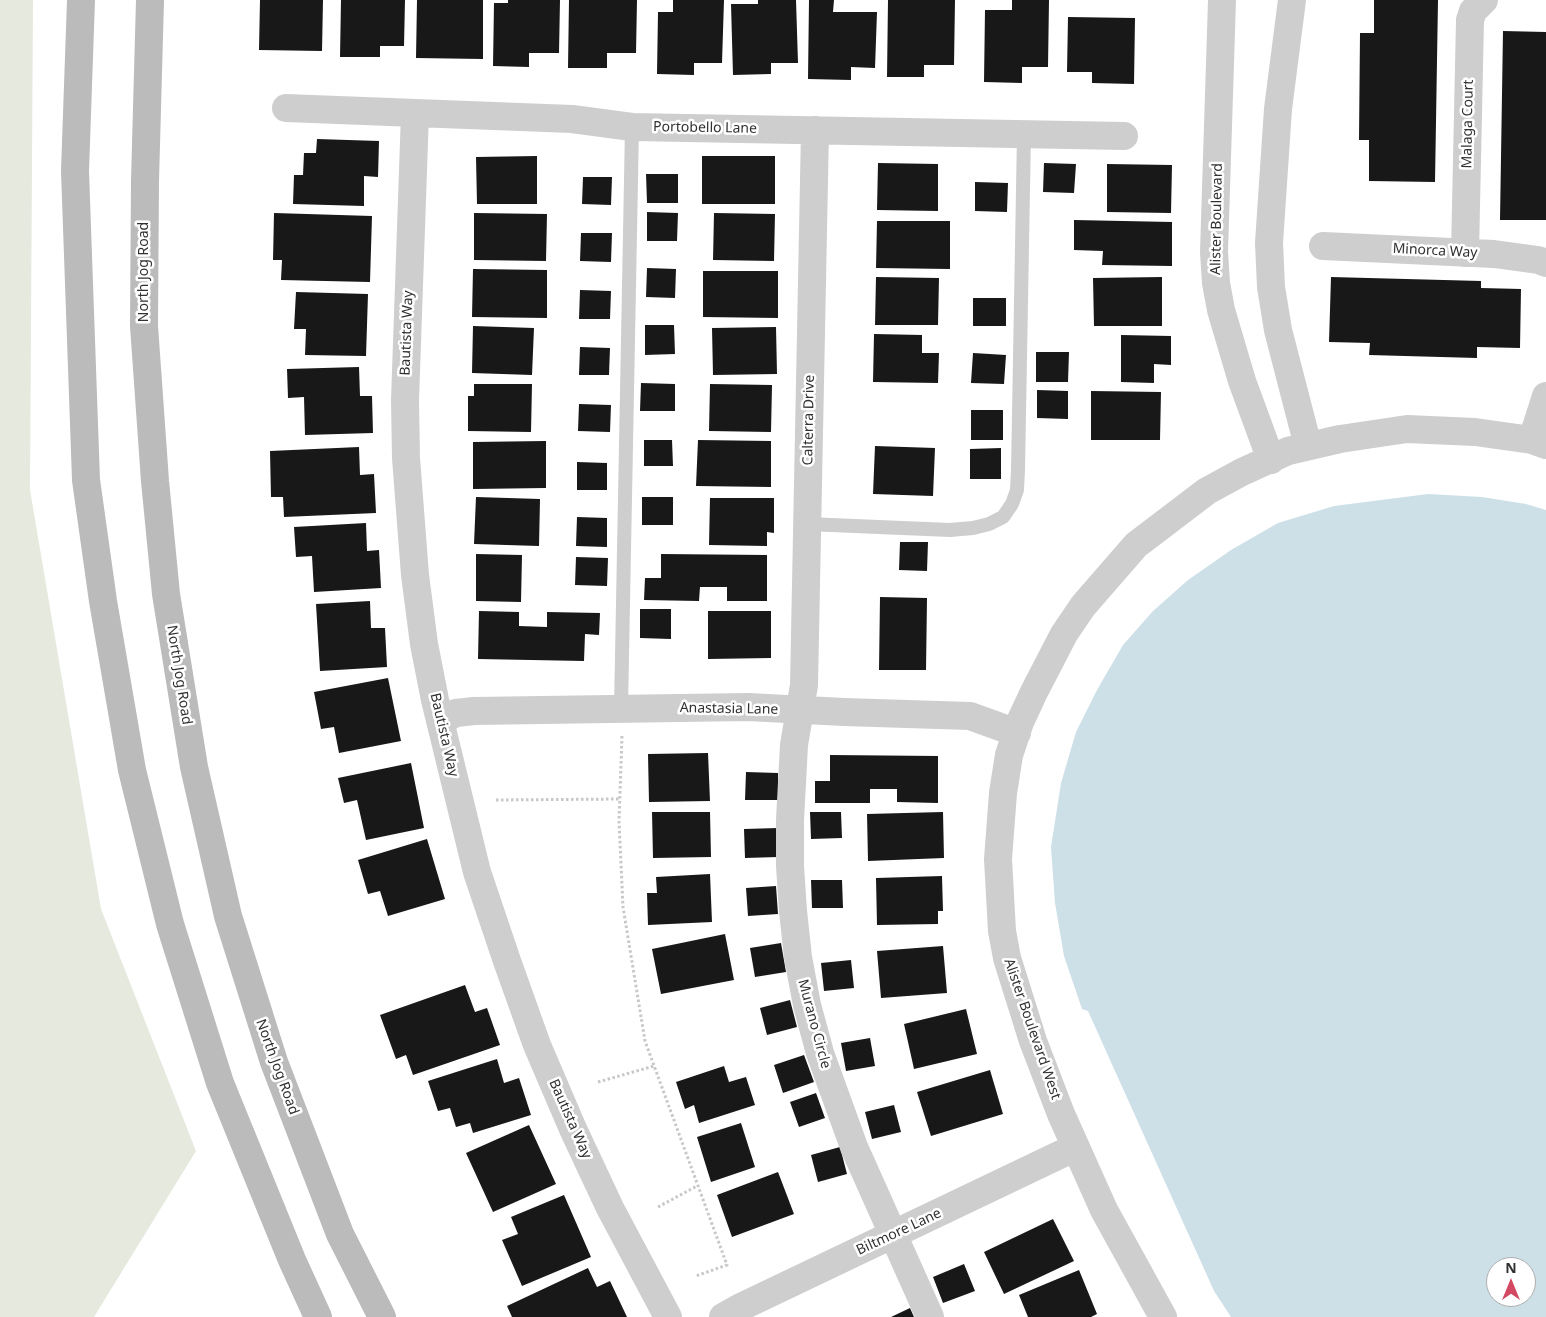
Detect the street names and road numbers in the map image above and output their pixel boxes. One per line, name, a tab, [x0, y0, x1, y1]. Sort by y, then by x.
street label: Malaga Court	[1459, 79, 1477, 169]
street label: Portobello Lane	[653, 119, 757, 137]
street label: Alister Boulevard	[1208, 163, 1226, 275]
street label: North Jog Road	[136, 222, 152, 322]
street label: Minorca Way	[1392, 240, 1478, 262]
street label: Bautista Way	[397, 290, 417, 376]
street label: Calterra Drive	[800, 375, 818, 465]
street label: North Jog Road	[163, 624, 195, 726]
street label: Bautista Way	[426, 692, 462, 778]
street label: Anastasia Lane	[680, 700, 778, 718]
street label: Alister Boulevard West	[1000, 956, 1064, 1102]
street label: Murano Circle	[794, 978, 834, 1070]
street label: North Jog Road	[252, 1017, 302, 1117]
street label: Bautista Way	[545, 1077, 595, 1161]
street label: Biltmore Lane	[854, 1205, 944, 1259]

